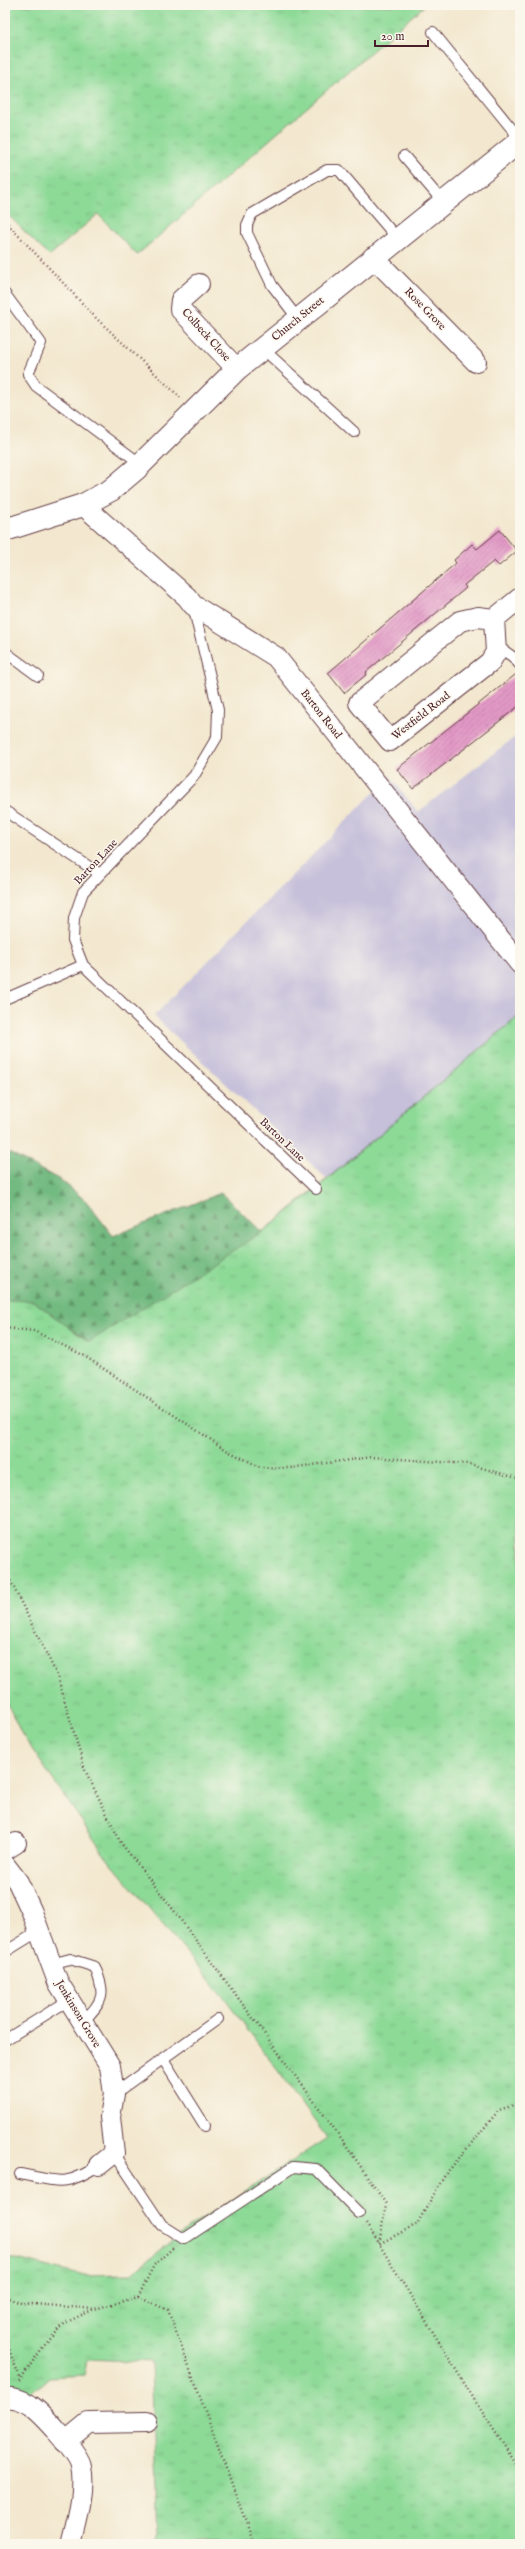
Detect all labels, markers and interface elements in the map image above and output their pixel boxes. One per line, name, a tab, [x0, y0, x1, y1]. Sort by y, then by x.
scale bar	[375, 22, 428, 48]
text: 20 m	[381, 29, 404, 44]
street label: Rose Grove	[401, 285, 449, 333]
street label: Church Street	[269, 293, 327, 344]
street label: Colbeck Close	[179, 306, 233, 364]
street label: Barton Road	[297, 687, 345, 742]
street label: Westfield Road	[389, 689, 453, 743]
street label: Barton Lane	[71, 836, 121, 888]
street label: Barton Lane	[256, 1115, 308, 1165]
street label: Jenkinson Grove	[51, 1976, 104, 2050]

